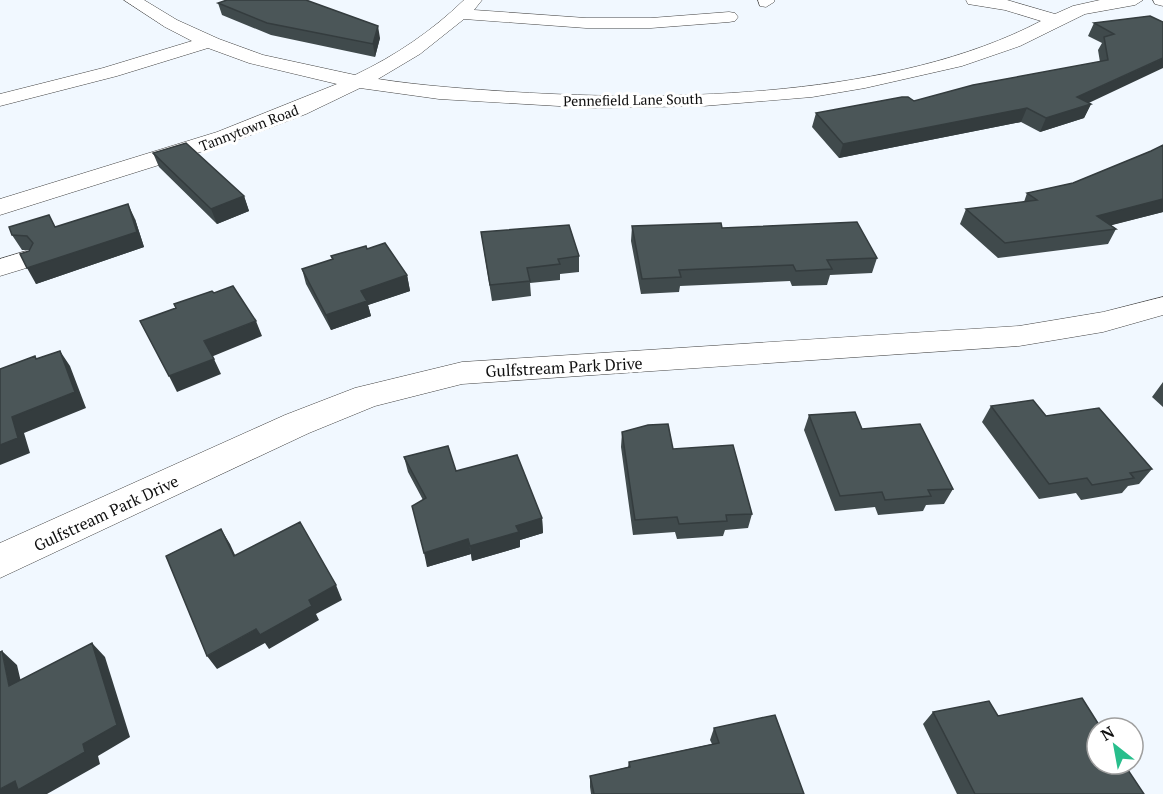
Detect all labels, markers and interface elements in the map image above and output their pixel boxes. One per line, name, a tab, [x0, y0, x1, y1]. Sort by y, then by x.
street label: Pennefield Lane South	[563, 89, 703, 110]
street label: Tannytown Road	[196, 100, 301, 155]
street label: Gulfstream Park Drive	[485, 352, 643, 382]
street label: Gulfstream Park Drive	[30, 470, 182, 556]
north arrow	[1085, 716, 1145, 776]
text: N	[1096, 721, 1118, 746]

